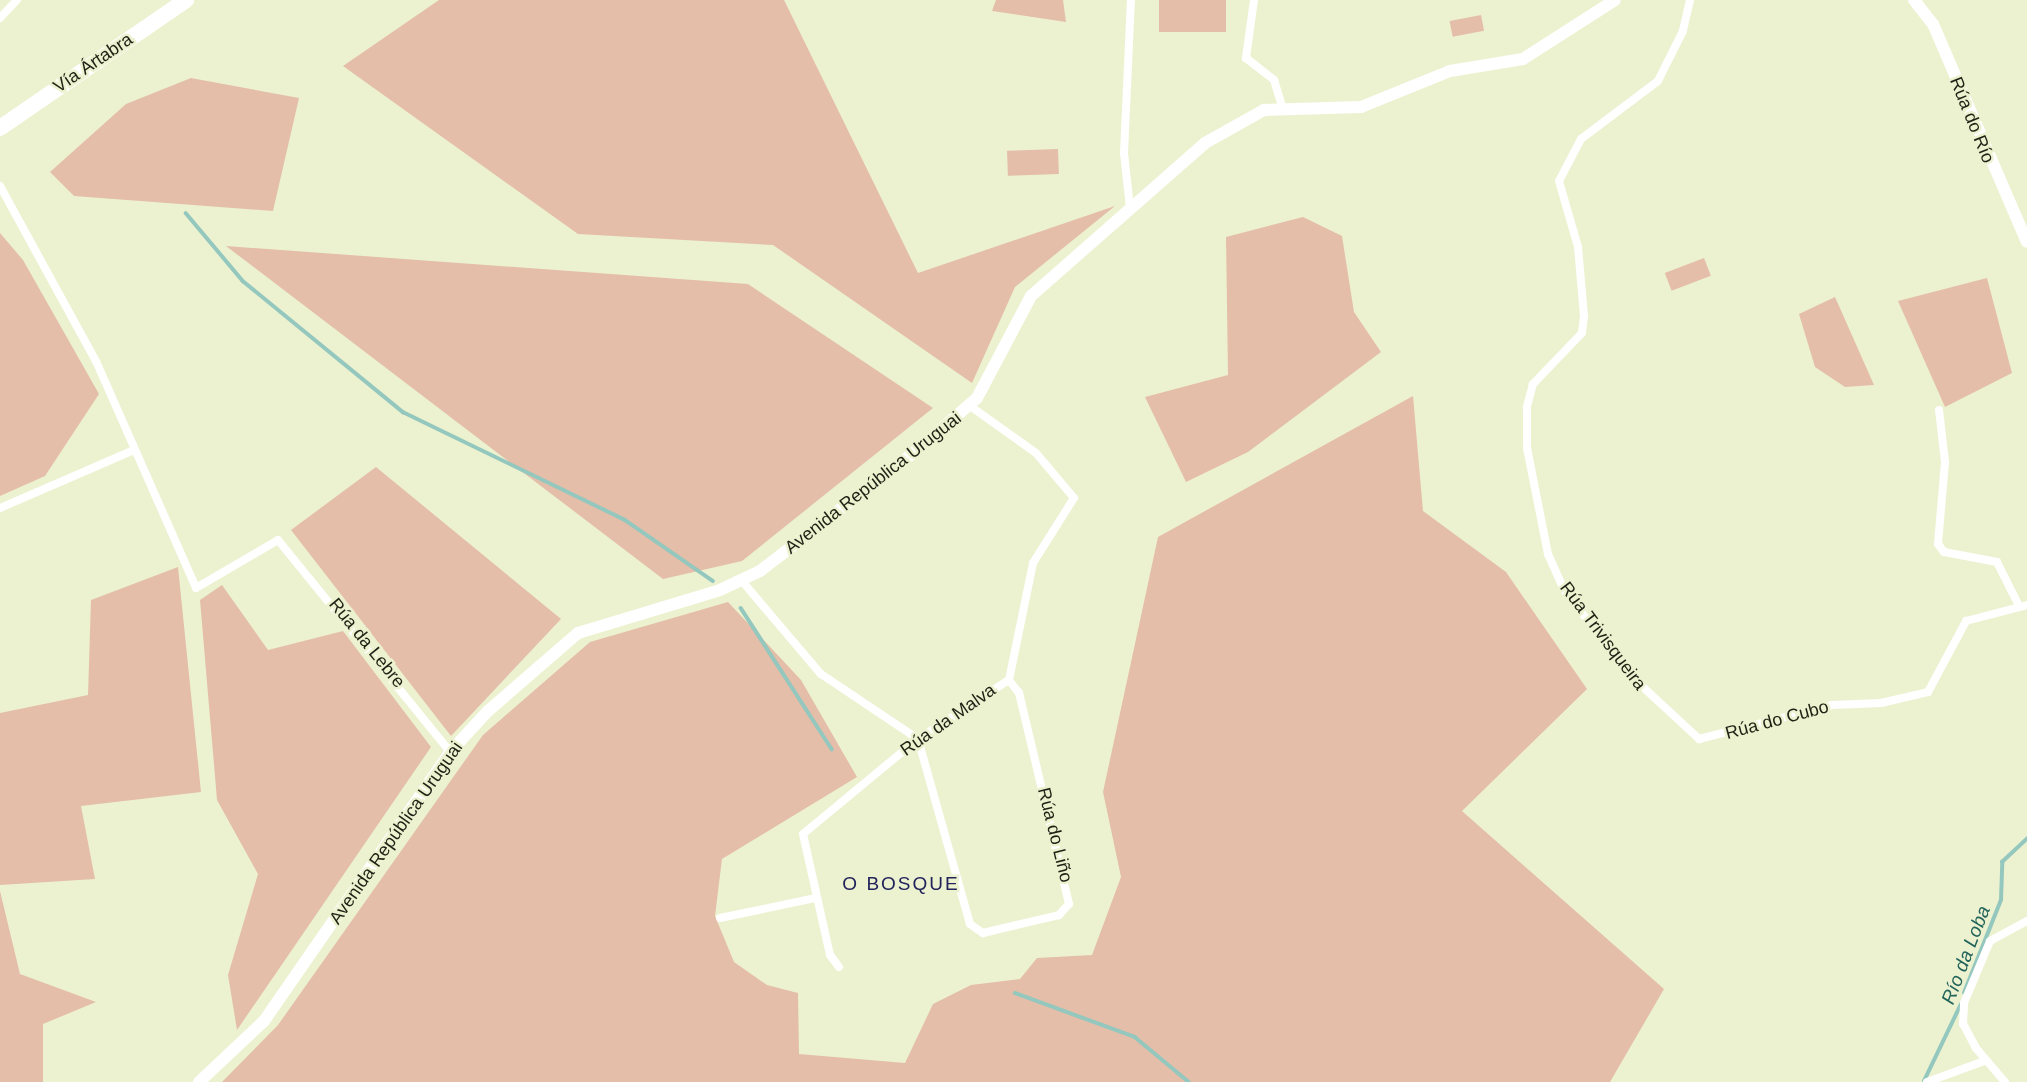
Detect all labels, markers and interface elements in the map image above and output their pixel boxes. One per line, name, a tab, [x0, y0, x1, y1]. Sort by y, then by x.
street label: Vía Ártabra	[49, 29, 137, 97]
street label: Rúa do Río	[1945, 74, 1999, 166]
street label: Avenida República Uruguai	[781, 407, 965, 559]
street label: Rúa Trivisqueira	[1555, 577, 1651, 695]
street label: Rúa da Lebre	[324, 594, 410, 692]
street label: Rúa da Malva	[896, 679, 1000, 761]
street label: Rúa do Cubo	[1723, 696, 1831, 744]
street label: Avenida República Uruguai	[325, 738, 467, 928]
street label: Rúa do Liño	[1033, 785, 1077, 885]
district label: O BOSQUE	[843, 873, 959, 895]
water label: Río da Loba	[1937, 903, 1995, 1007]

